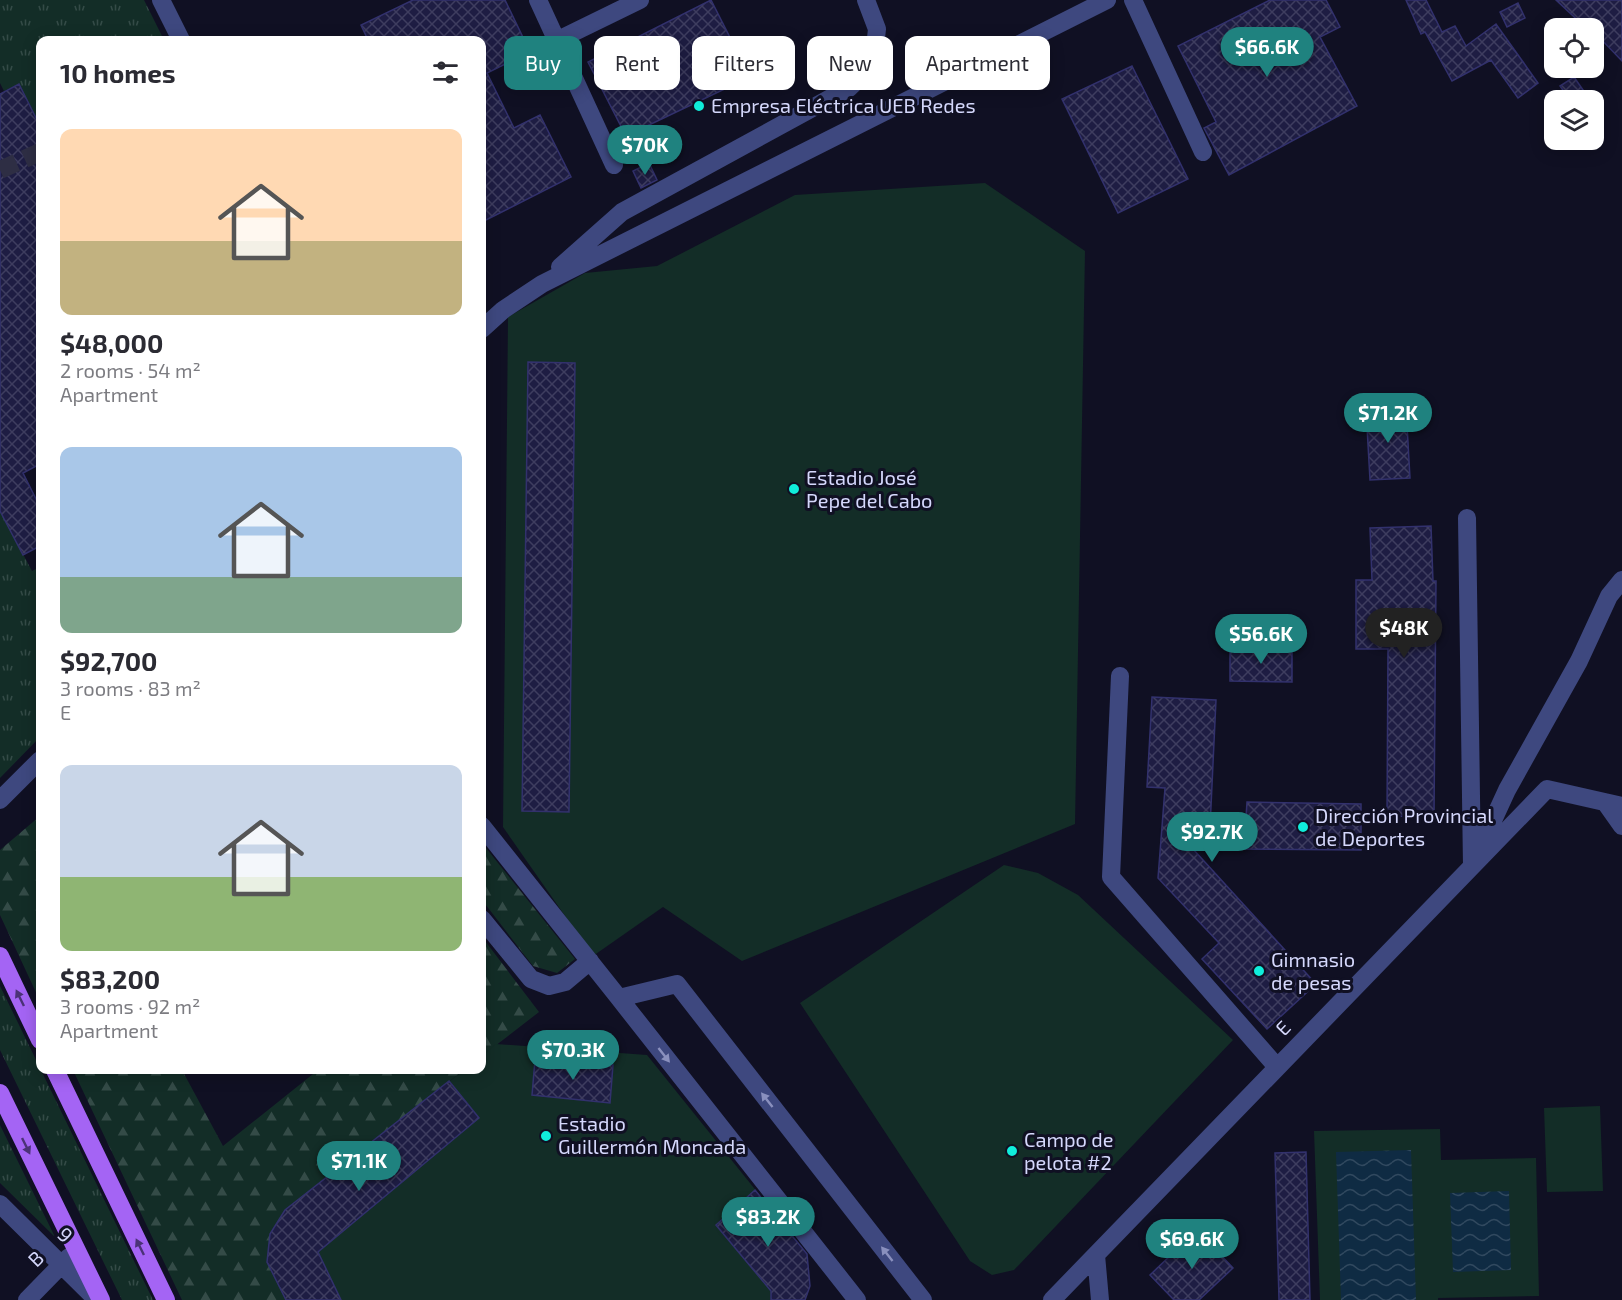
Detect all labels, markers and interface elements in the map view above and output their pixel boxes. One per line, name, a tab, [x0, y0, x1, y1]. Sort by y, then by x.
map controls	[1544, 18, 1604, 150]
button: locate	[1544, 18, 1604, 78]
pin: $66.6K	[1218, 27, 1316, 78]
text: $66.6K	[1235, 34, 1299, 58]
chip: Buy	[504, 36, 582, 90]
chip: Rent	[594, 36, 680, 90]
chip: Filters	[692, 36, 795, 90]
chip: New	[807, 36, 893, 90]
chip: Apartment	[905, 36, 1050, 90]
icon: filters	[429, 56, 462, 89]
text: 10 homes	[60, 57, 176, 88]
button: layers	[1544, 90, 1604, 150]
place label: Empresa Eléctrica UEB Redes	[711, 93, 976, 117]
marker: Empresa Eléctrica UEB Redes	[692, 99, 706, 113]
pin: $70K	[609, 125, 681, 176]
text: $70K	[621, 132, 669, 156]
icon: home	[207, 168, 315, 276]
text: $48,000	[60, 327, 163, 358]
text: 2 rooms · 54 m²	[60, 358, 201, 382]
text: Apartment	[60, 382, 158, 406]
pin: $71.2K	[1339, 393, 1437, 444]
text: $71.2K	[1358, 400, 1418, 424]
place label: Estadio José Pepe del Cabo	[806, 465, 932, 512]
marker: Estadio José Pepe del Cabo	[787, 482, 801, 496]
icon: home	[207, 486, 315, 594]
pin: $48K	[1368, 608, 1440, 659]
pin: $56.6K	[1212, 614, 1310, 665]
text: $48K	[1379, 615, 1429, 639]
text: $56.6K	[1229, 621, 1293, 645]
text: $92,700	[60, 645, 158, 676]
text: 3 rooms · 83 m²	[60, 676, 201, 700]
text: E	[60, 700, 71, 724]
place label: Dirección Provincial de Deportes	[1315, 803, 1493, 850]
icon: home	[207, 804, 315, 912]
pin: $92.7K	[1163, 812, 1261, 863]
text: $92.7K	[1181, 819, 1243, 843]
marker: Dirección Provincial de Deportes	[1296, 820, 1310, 834]
place label: Gimnasio de pesas	[1271, 947, 1355, 994]
text: $83,200	[60, 963, 160, 994]
marker: Gimnasio de pesas	[1252, 964, 1266, 978]
one-way arrow	[16, 989, 25, 1006]
text: 3 rooms · 92 m²	[60, 994, 200, 1018]
street label: E	[1270, 1015, 1295, 1040]
text: Apartment	[60, 1018, 158, 1042]
pin: $70.3K	[524, 1030, 622, 1081]
text: $70.3K	[541, 1037, 605, 1061]
one-way arrow	[657, 1047, 669, 1062]
one-way arrow	[761, 1092, 774, 1108]
place label: Estadio Guillermón Moncada	[558, 1111, 746, 1158]
place label: Campo de pelota #2	[1024, 1127, 1114, 1174]
marker: Estadio Guillermón Moncada	[539, 1129, 553, 1143]
one-way arrow	[21, 1137, 30, 1154]
pin: $71.1K	[310, 1141, 408, 1192]
marker: Campo de pelota #2	[1005, 1144, 1019, 1158]
text: $71.1K	[331, 1148, 387, 1172]
pin: $83.2K	[719, 1197, 817, 1248]
text: $83.2K	[736, 1204, 800, 1228]
pin: $69.6K	[1143, 1219, 1241, 1270]
street label: 9	[53, 1222, 78, 1247]
text: $69.6K	[1160, 1226, 1224, 1250]
one-way arrow	[136, 1239, 145, 1256]
street label: B	[22, 1245, 48, 1271]
one-way arrow	[880, 1246, 893, 1262]

